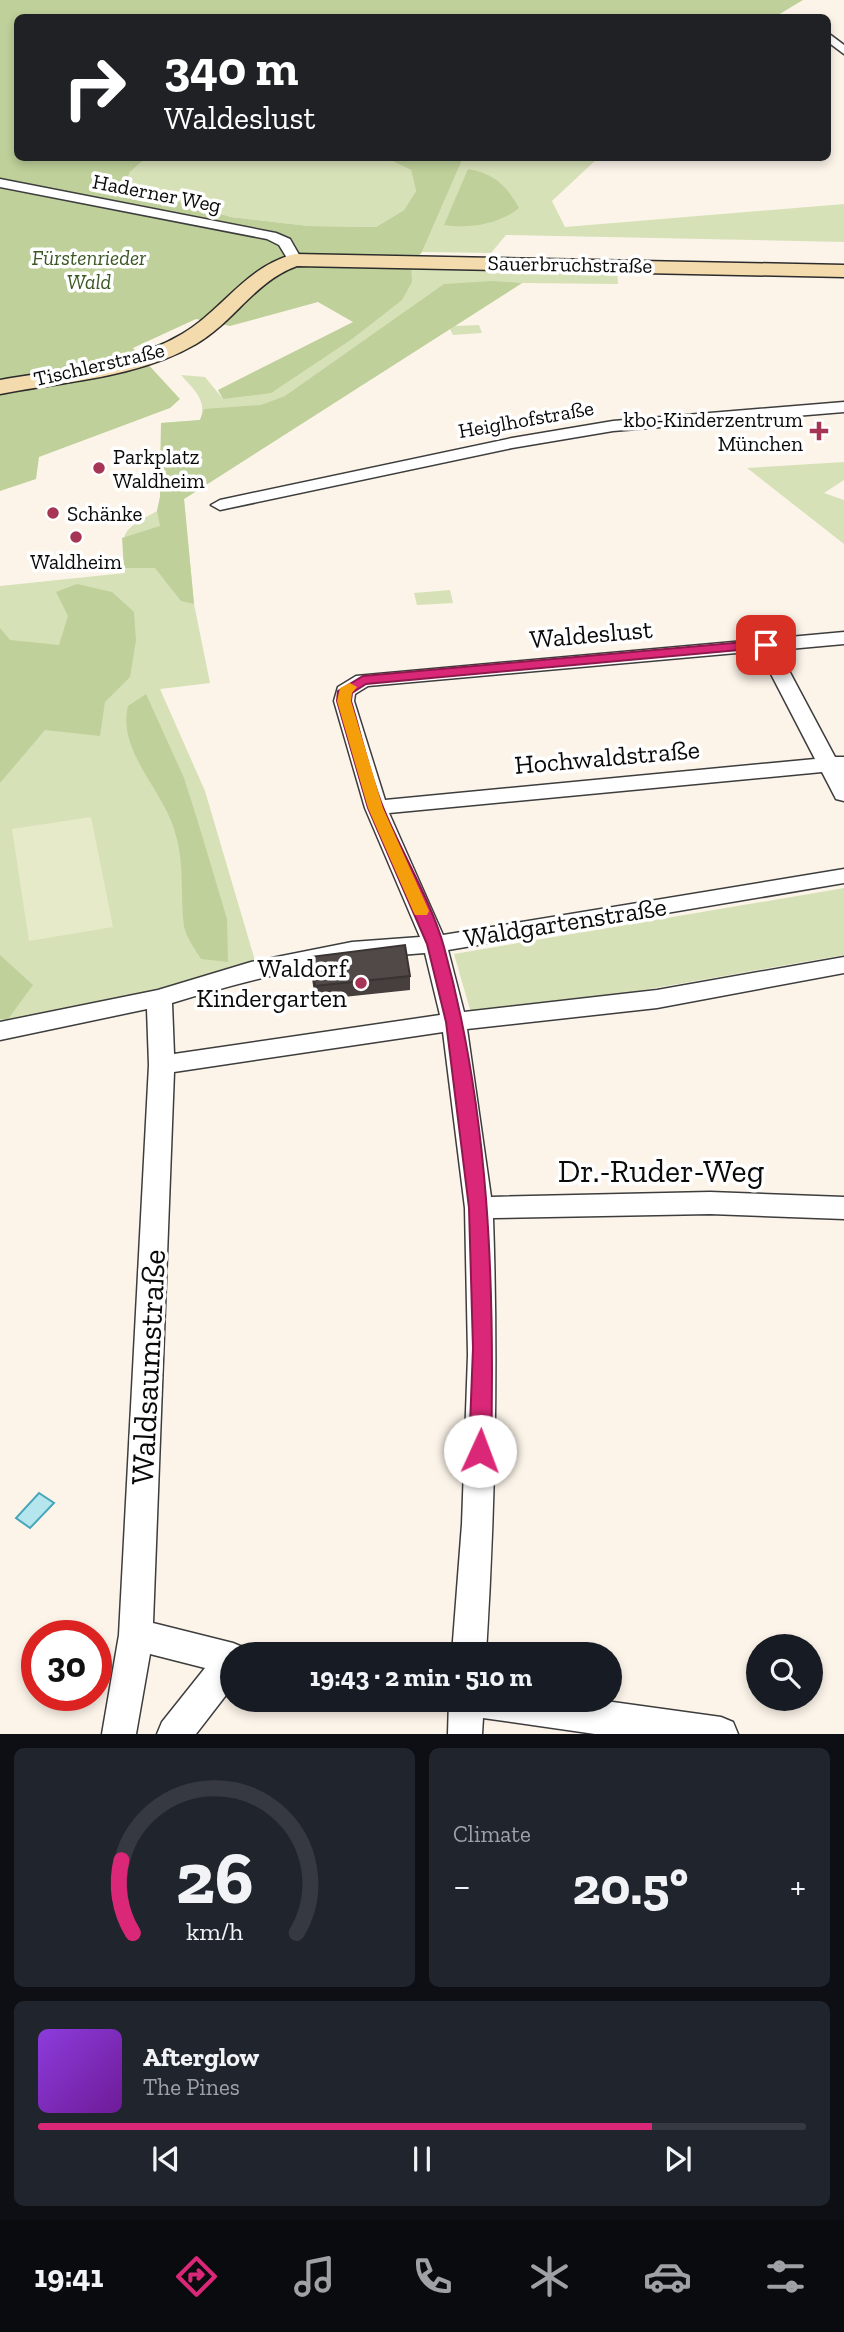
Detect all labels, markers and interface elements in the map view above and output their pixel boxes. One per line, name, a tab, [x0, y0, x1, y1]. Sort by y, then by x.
text: 340 m	[164, 39, 298, 98]
icon: right	[49, 42, 140, 133]
text: Waldeslust	[164, 99, 315, 137]
street label: Haderner Weg	[91, 168, 224, 218]
park label: Fürstenrieder Wald	[32, 245, 147, 294]
street label: Sauerbruchstraße	[487, 250, 653, 278]
street label: Tischlerstraße	[31, 337, 167, 391]
street label: Heiglhofstraße	[456, 395, 596, 443]
place label: kbo-Kinderzentrum München	[624, 407, 803, 456]
marker: kbo-Kinderzentrum München	[809, 421, 829, 441]
place label: Parkplatz Waldheim	[113, 444, 205, 493]
marker: Parkplatz Waldheim	[91, 460, 107, 476]
place label: Schänke	[67, 501, 142, 526]
marker: Schänke	[45, 505, 61, 521]
marker: Waldheim	[68, 529, 84, 545]
place label: Waldheim	[30, 549, 122, 574]
street label: Waldeslust	[528, 613, 654, 655]
pin	[736, 615, 796, 675]
icon: arrive	[747, 626, 785, 664]
street label: Hochwaldstraße	[513, 733, 701, 781]
street label: Waldgartenstraße	[461, 890, 669, 954]
place label: Waldorf Kindergarten	[196, 952, 349, 1014]
marker: Waldorf Kindergarten	[353, 975, 369, 991]
street label: Dr.-Ruder-Weg	[558, 1152, 764, 1190]
street label: Waldsaumstraße	[123, 1248, 173, 1486]
position arrow	[443, 1414, 517, 1488]
speed limit sign: 30	[21, 1620, 112, 1711]
map controls	[746, 1634, 823, 1711]
button: search	[746, 1634, 823, 1711]
text: 19:43 · 2 min · 510 m	[310, 1661, 532, 1693]
text: Climate	[453, 1820, 531, 1848]
text: 26	[175, 1835, 254, 1923]
text: 20.5°	[573, 1855, 688, 1917]
text: −	[453, 1863, 471, 1909]
text: +	[790, 1863, 806, 1909]
text: km/h	[186, 1916, 243, 1946]
text: Afterglow	[143, 2041, 259, 2073]
text: The Pines	[143, 2073, 240, 2101]
icon: previous	[147, 2140, 185, 2178]
icon: pause	[403, 2140, 441, 2178]
icon: next	[659, 2140, 697, 2178]
icon: directions	[172, 2252, 221, 2301]
icon: music	[290, 2252, 339, 2301]
icon: phone	[408, 2252, 457, 2301]
icon: climate	[525, 2252, 574, 2301]
icon: car	[643, 2252, 692, 2301]
icon: filters	[761, 2252, 810, 2301]
text: 19:41	[34, 2257, 104, 2295]

